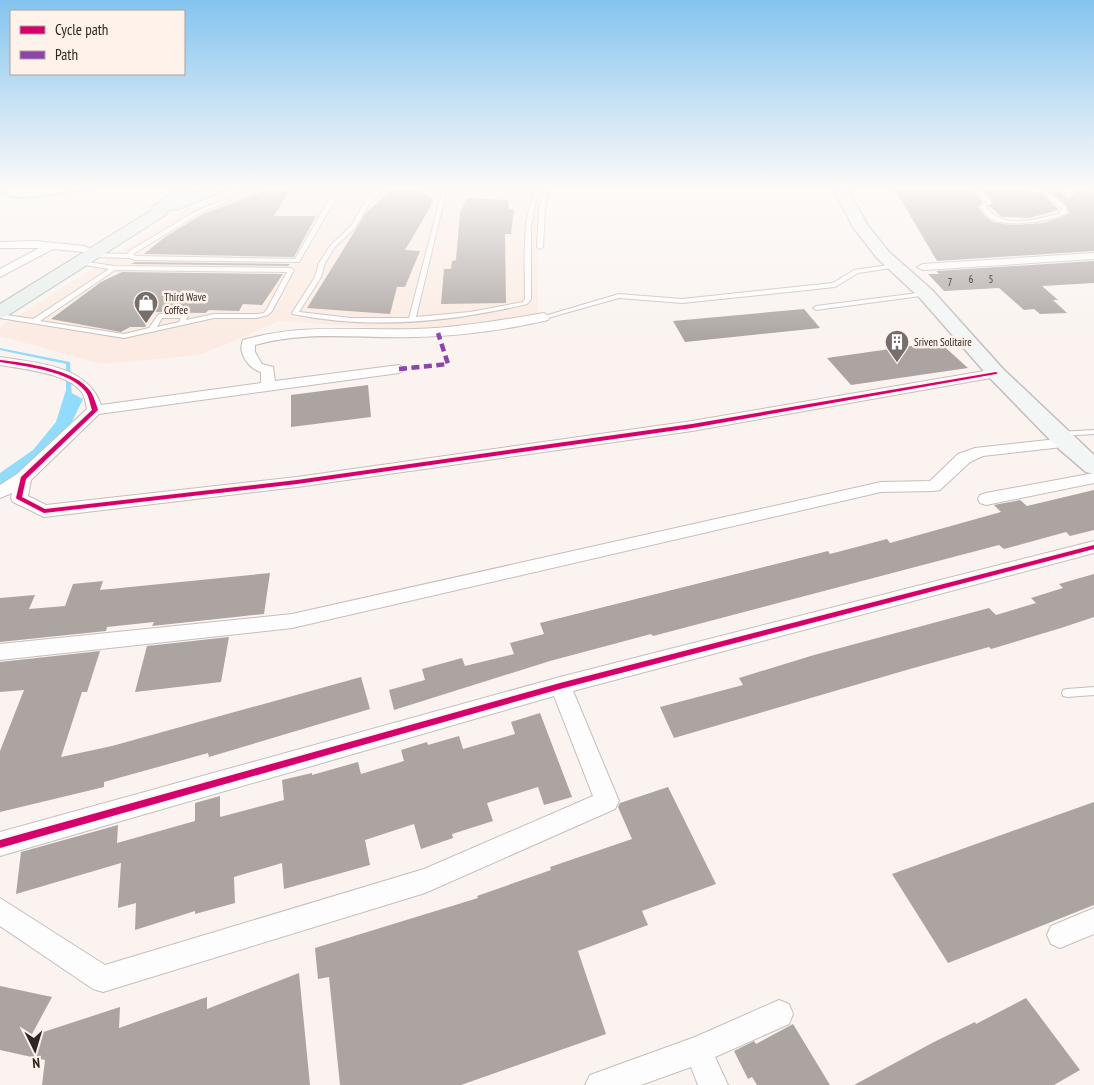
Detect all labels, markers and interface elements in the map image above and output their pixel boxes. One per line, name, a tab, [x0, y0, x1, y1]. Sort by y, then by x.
legend	[10, 10, 185, 75]
text: Cycle path	[55, 20, 108, 39]
text: Path	[55, 45, 78, 64]
house number: 6	[969, 272, 974, 286]
house number: 5	[989, 272, 994, 286]
house number: 7	[948, 275, 953, 289]
shop icon: Third Wave Coffee	[133, 290, 159, 324]
place label: Third Wave Coffee	[164, 290, 207, 317]
building icon: Sriven Solitaire	[884, 329, 910, 363]
place label: Sriven Solitaire	[914, 335, 972, 349]
north arrow	[10, 1025, 60, 1075]
text: N	[32, 1054, 41, 1072]

